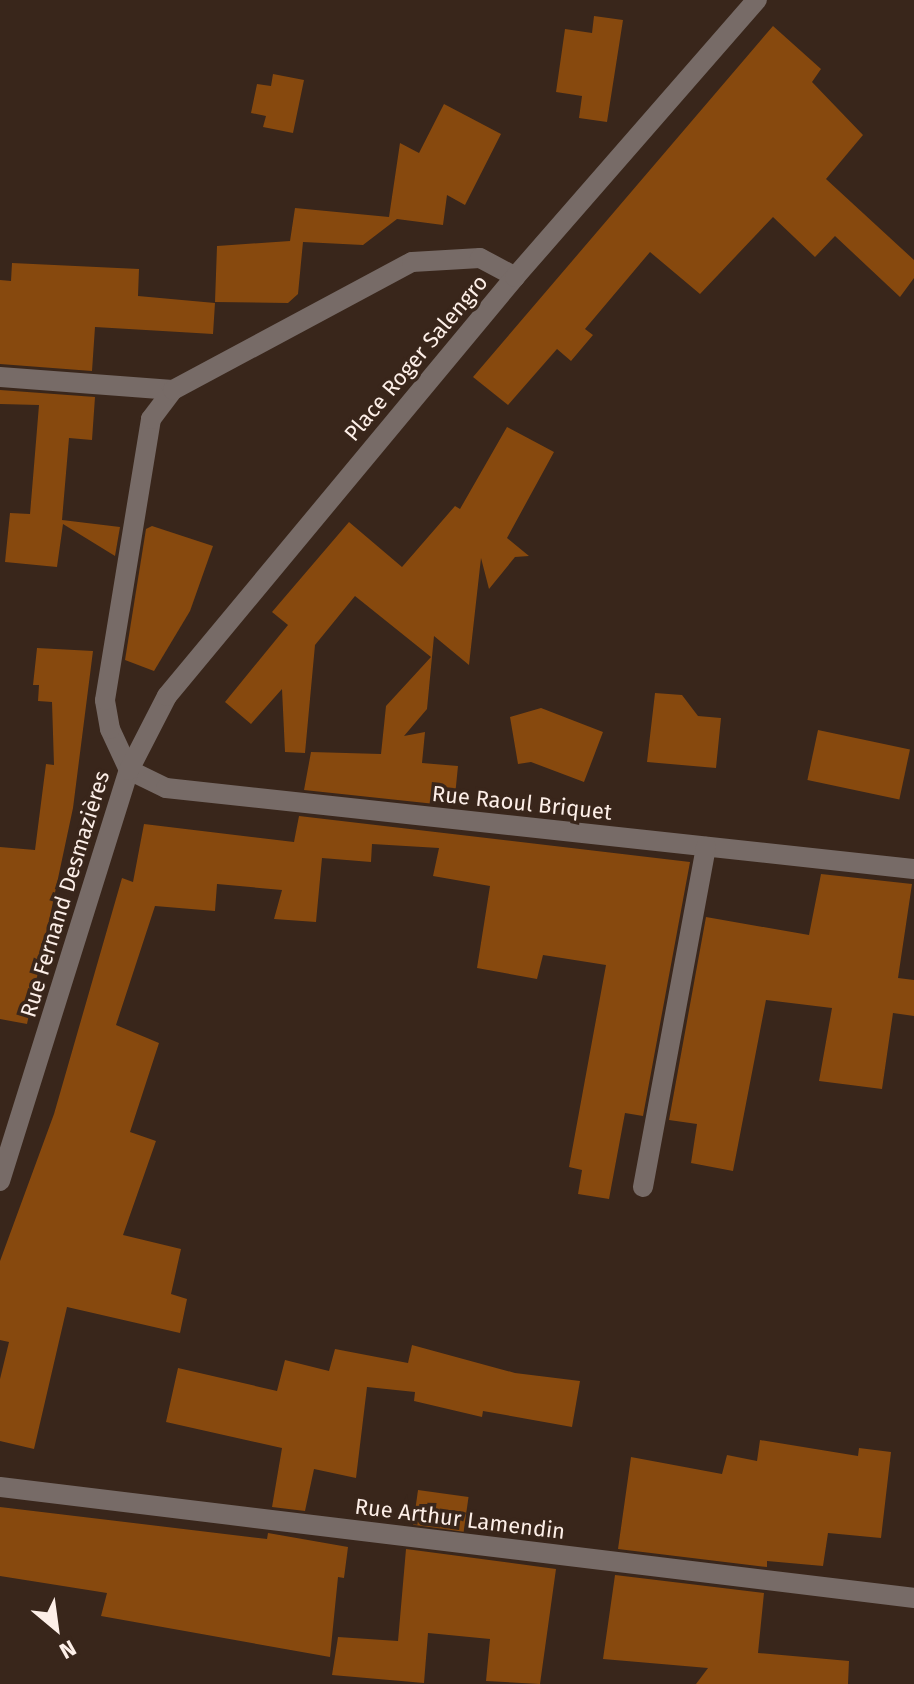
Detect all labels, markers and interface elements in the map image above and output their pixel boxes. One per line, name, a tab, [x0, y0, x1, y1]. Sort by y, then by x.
street label: Place Roger Salengro	[339, 269, 493, 447]
street label: Rue Fernand Desmazières	[15, 768, 115, 1020]
street label: Rue Raoul Briquet	[431, 780, 613, 826]
street label: Rue Arthur Lamendin	[353, 1493, 567, 1545]
north arrow	[16, 1588, 96, 1668]
text: N	[55, 1634, 81, 1665]

